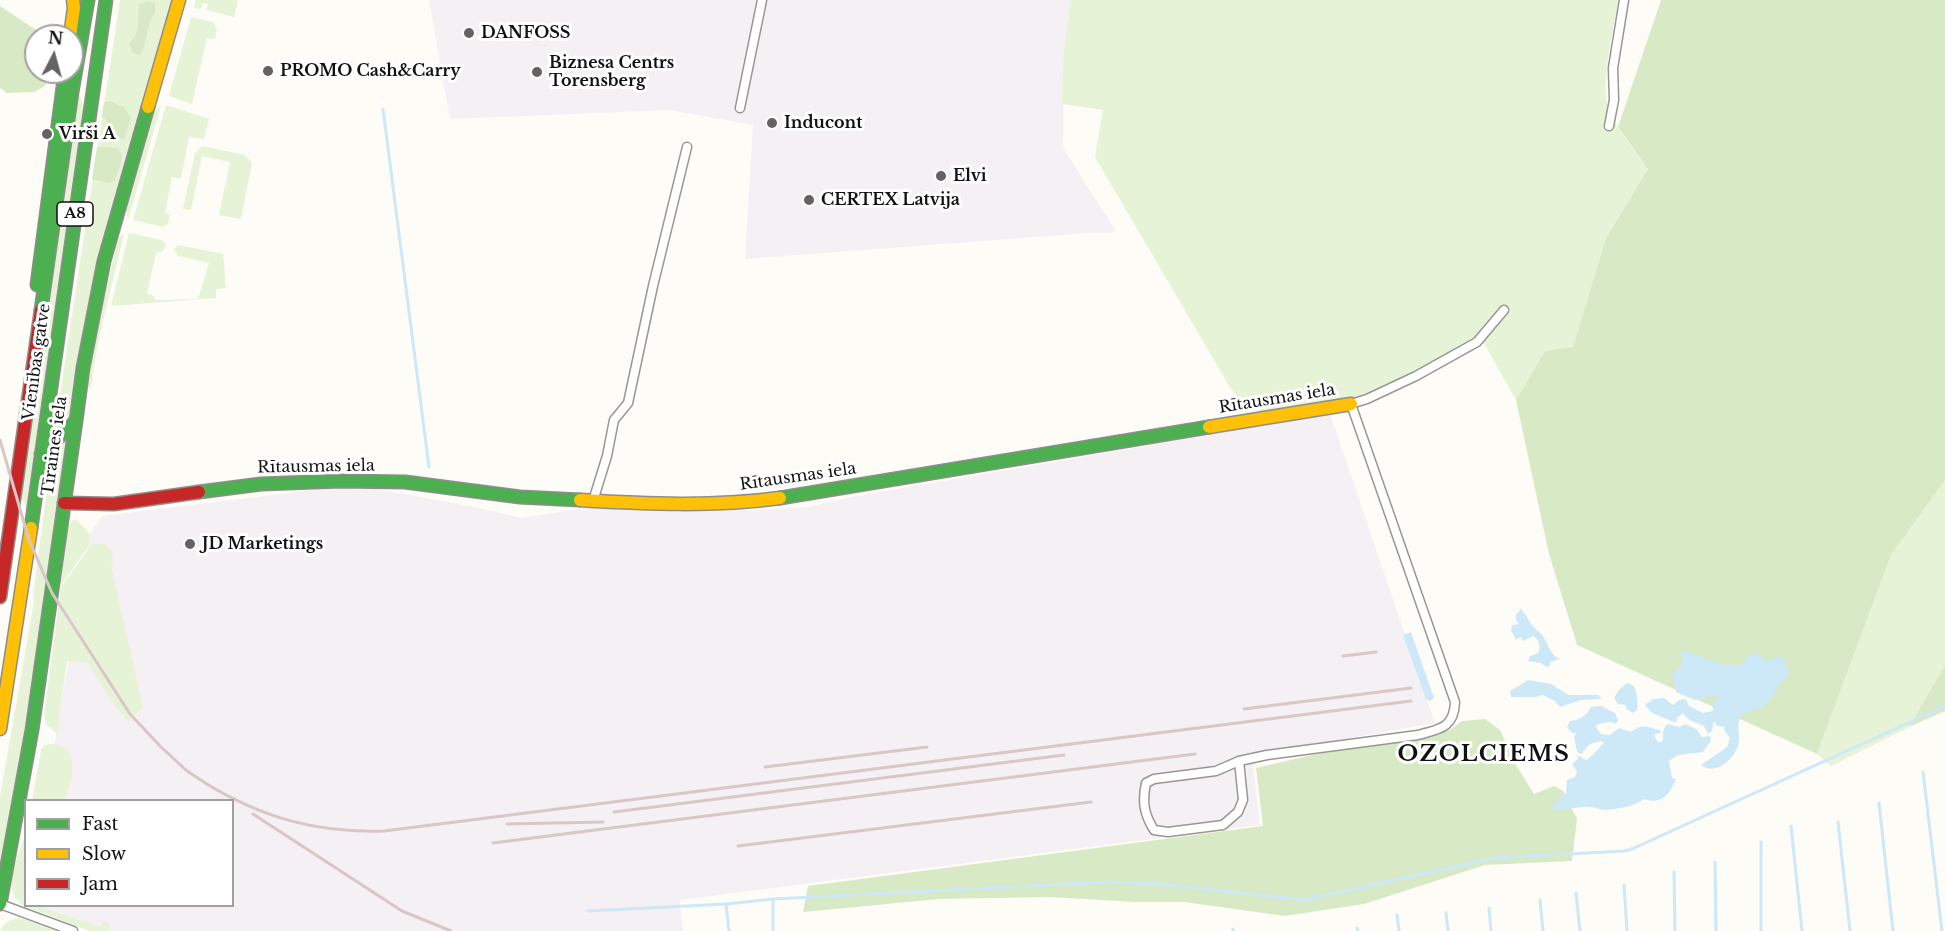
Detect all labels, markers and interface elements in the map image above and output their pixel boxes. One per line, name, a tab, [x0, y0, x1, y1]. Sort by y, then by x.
place label: DANFOSS	[481, 23, 570, 43]
north arrow	[24, 24, 84, 84]
marker: DANFOSS	[462, 26, 476, 40]
text: N	[47, 27, 64, 49]
place label: Biznesa Centrs Torensberg	[549, 53, 674, 91]
place label: PROMO Cash&Carry	[280, 61, 461, 81]
marker: PROMO Cash&Carry	[261, 64, 275, 78]
marker: Biznesa Centrs Torensberg	[530, 65, 544, 79]
place label: Inducont	[784, 113, 862, 133]
marker: Inducont	[765, 116, 779, 130]
place label: Virši A	[59, 124, 116, 144]
marker: Virši A	[40, 127, 54, 141]
place label: Elvi	[953, 166, 986, 186]
marker: Elvi	[934, 169, 948, 183]
place label: CERTEX Latvija	[821, 190, 960, 210]
marker: CERTEX Latvija	[802, 193, 816, 207]
road number: A8	[57, 202, 93, 226]
street label: Vienības gatve	[19, 302, 55, 422]
street label: Rītausmas iela	[1217, 380, 1337, 418]
street label: Tīraines iela	[39, 395, 71, 497]
street label: Rītausmas iela	[257, 456, 375, 478]
street label: Rītausmas iela	[738, 459, 858, 495]
place label: JD Marketings	[202, 534, 323, 554]
marker: JD Marketings	[183, 537, 197, 551]
district label: OZOLCIEMS	[1398, 742, 1570, 768]
legend	[24, 799, 234, 907]
text: Fast	[82, 813, 118, 835]
text: Slow	[82, 843, 126, 865]
text: Jam	[82, 873, 118, 895]

